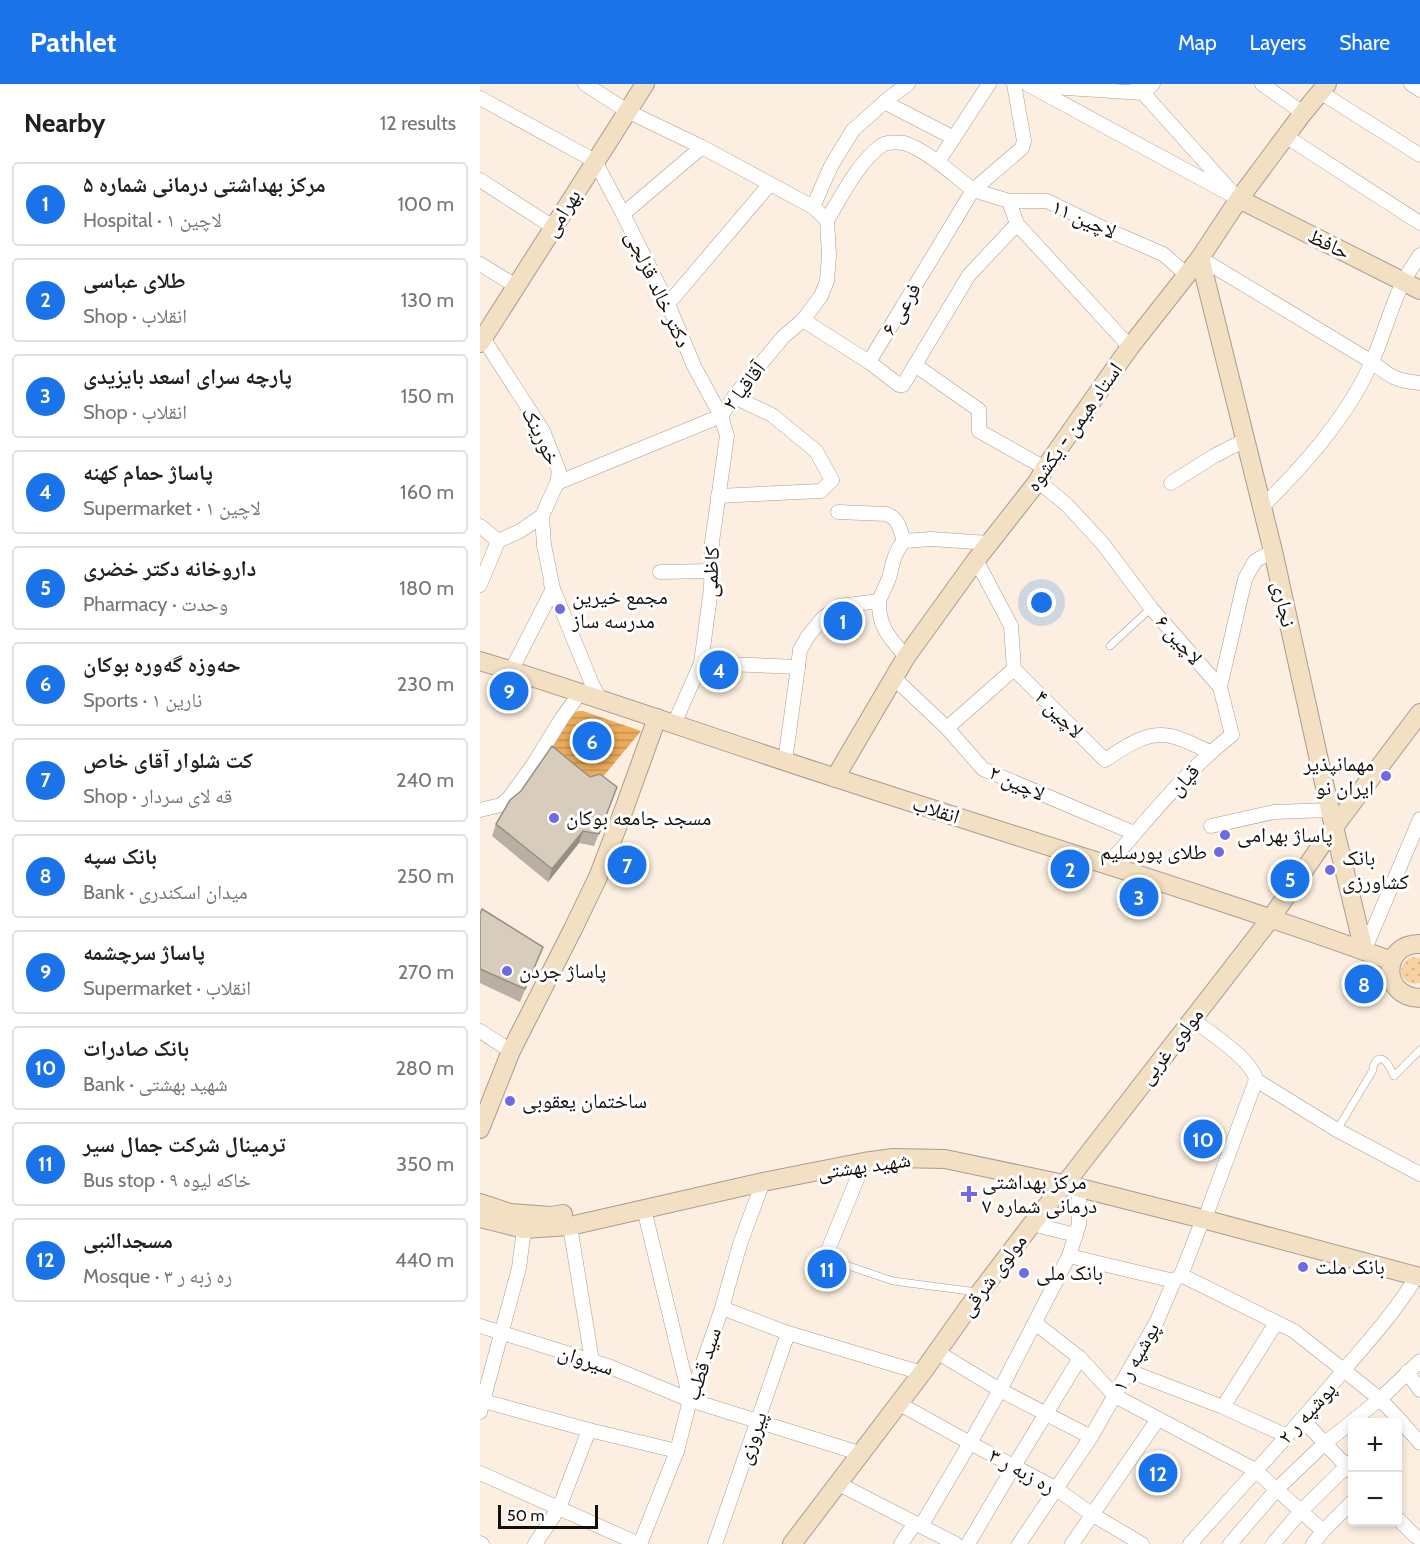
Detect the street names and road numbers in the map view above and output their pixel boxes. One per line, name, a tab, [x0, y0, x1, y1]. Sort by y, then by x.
street label: بهرامی	[537, 184, 587, 242]
street label: لاچین ۱۱	[1048, 193, 1120, 245]
street label: حافظ	[1304, 223, 1354, 264]
street label: دکتر خالد قزلجی	[620, 226, 696, 352]
street label: فرعی ۶	[875, 278, 927, 340]
street label: آقاقیا ۲	[717, 356, 771, 415]
street label: استاد هیمن - یکشوه	[1020, 357, 1128, 497]
street label: خورینک	[517, 403, 566, 469]
street label: کاظمی	[697, 546, 725, 598]
street label: نجاری	[1267, 579, 1302, 629]
street label: لاچین ۶	[1150, 609, 1208, 671]
street label: لاچین ۴	[1029, 684, 1089, 744]
street label: لاچین ۲	[985, 759, 1049, 807]
street label: قپان	[1163, 759, 1204, 801]
street label: انقلاب	[910, 790, 963, 829]
street label: مولوی غربی	[1133, 1002, 1209, 1090]
street label: شهید بهشتی	[816, 1147, 912, 1185]
street label: مولوی شرقی	[953, 1228, 1033, 1322]
street label: ۱ پوشپه ر	[1106, 1318, 1165, 1396]
street label: سید قطب	[679, 1324, 726, 1403]
street label: سیروان	[555, 1339, 617, 1380]
street label: پوشپه ر ۲	[1272, 1376, 1341, 1449]
street label: پیروزی	[731, 1408, 772, 1468]
street label: ره زبه ر ۳	[985, 1442, 1060, 1499]

